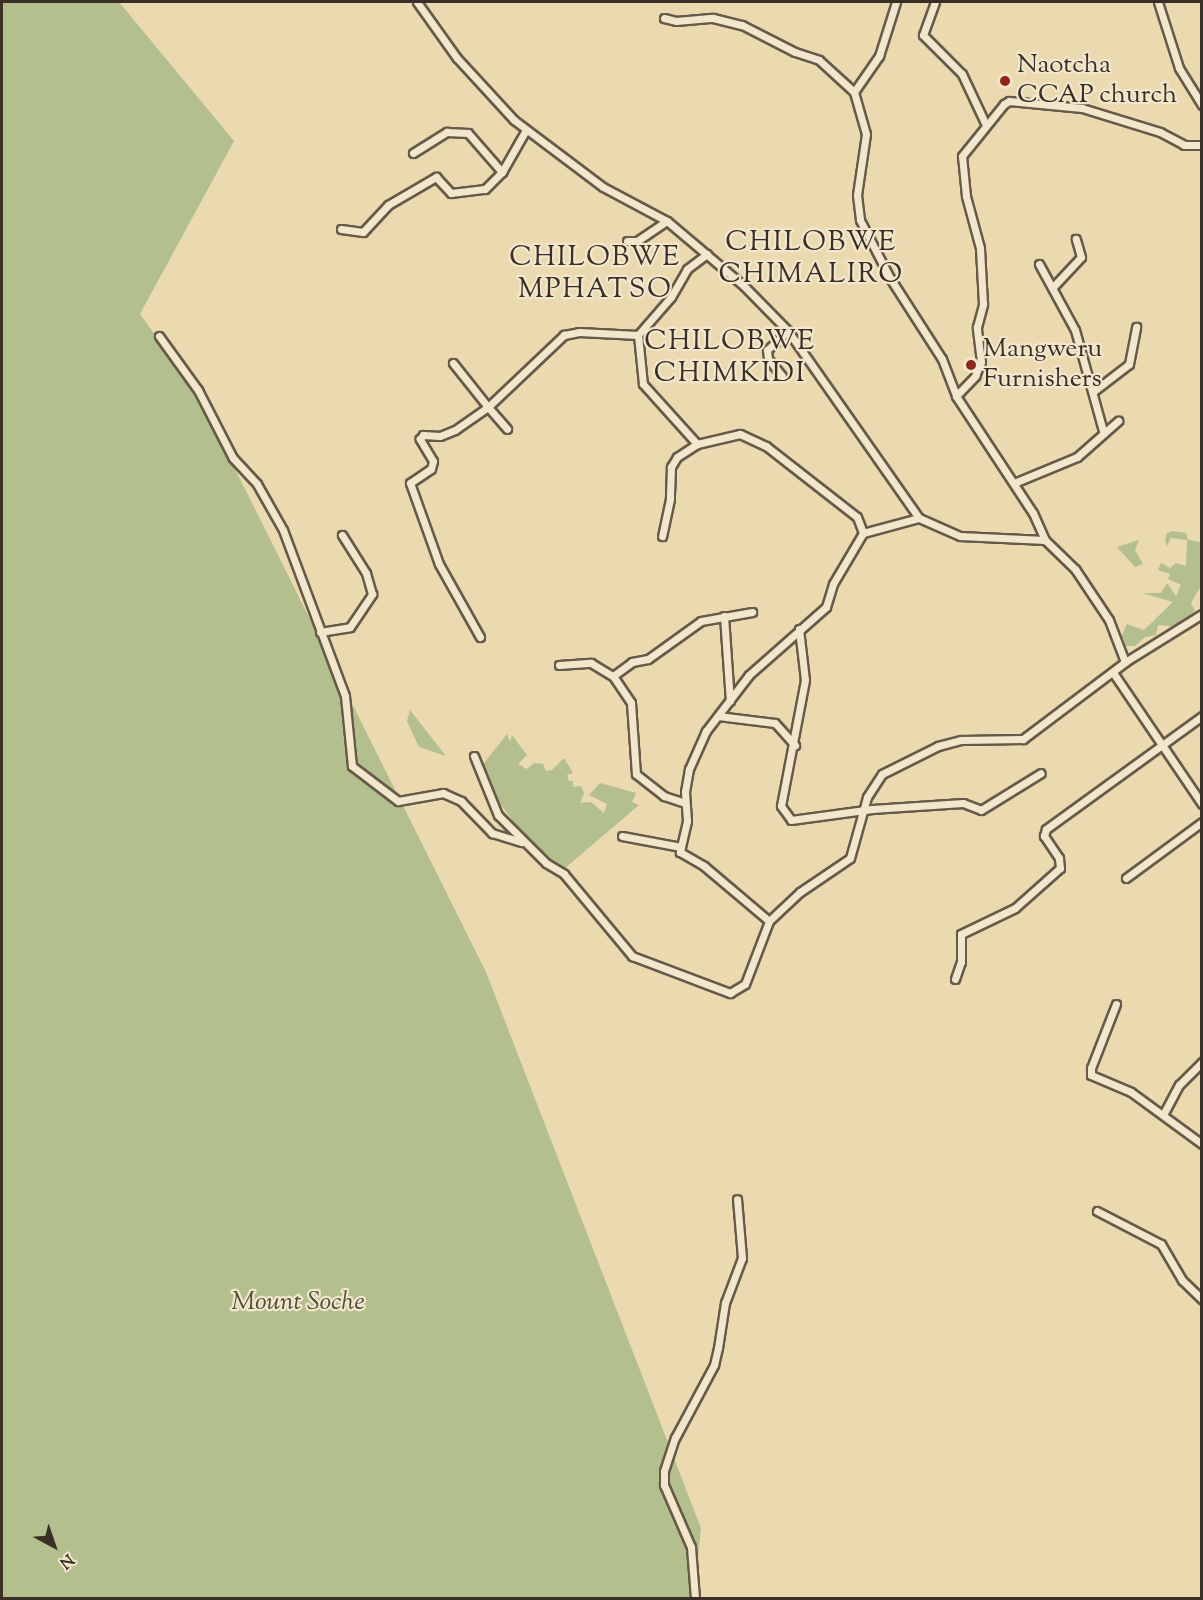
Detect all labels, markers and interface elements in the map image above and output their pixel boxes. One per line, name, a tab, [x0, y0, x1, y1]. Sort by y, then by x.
place label: Naotcha CCAP church	[1017, 50, 1177, 112]
marker: Naotcha CCAP church	[998, 74, 1012, 88]
district label: CHILOBWE CHIMALIRO	[718, 226, 904, 292]
district label: CHILOBWE MPHATSO	[509, 241, 681, 307]
district label: CHILOBWE CHIMKIDI	[644, 325, 816, 391]
place label: Mangweru Furnishers	[983, 334, 1102, 396]
marker: Mangweru Furnishers	[964, 358, 978, 372]
park label: Mount Soche	[231, 1287, 365, 1319]
north arrow	[24, 1516, 84, 1576]
text: N	[54, 1547, 78, 1573]

